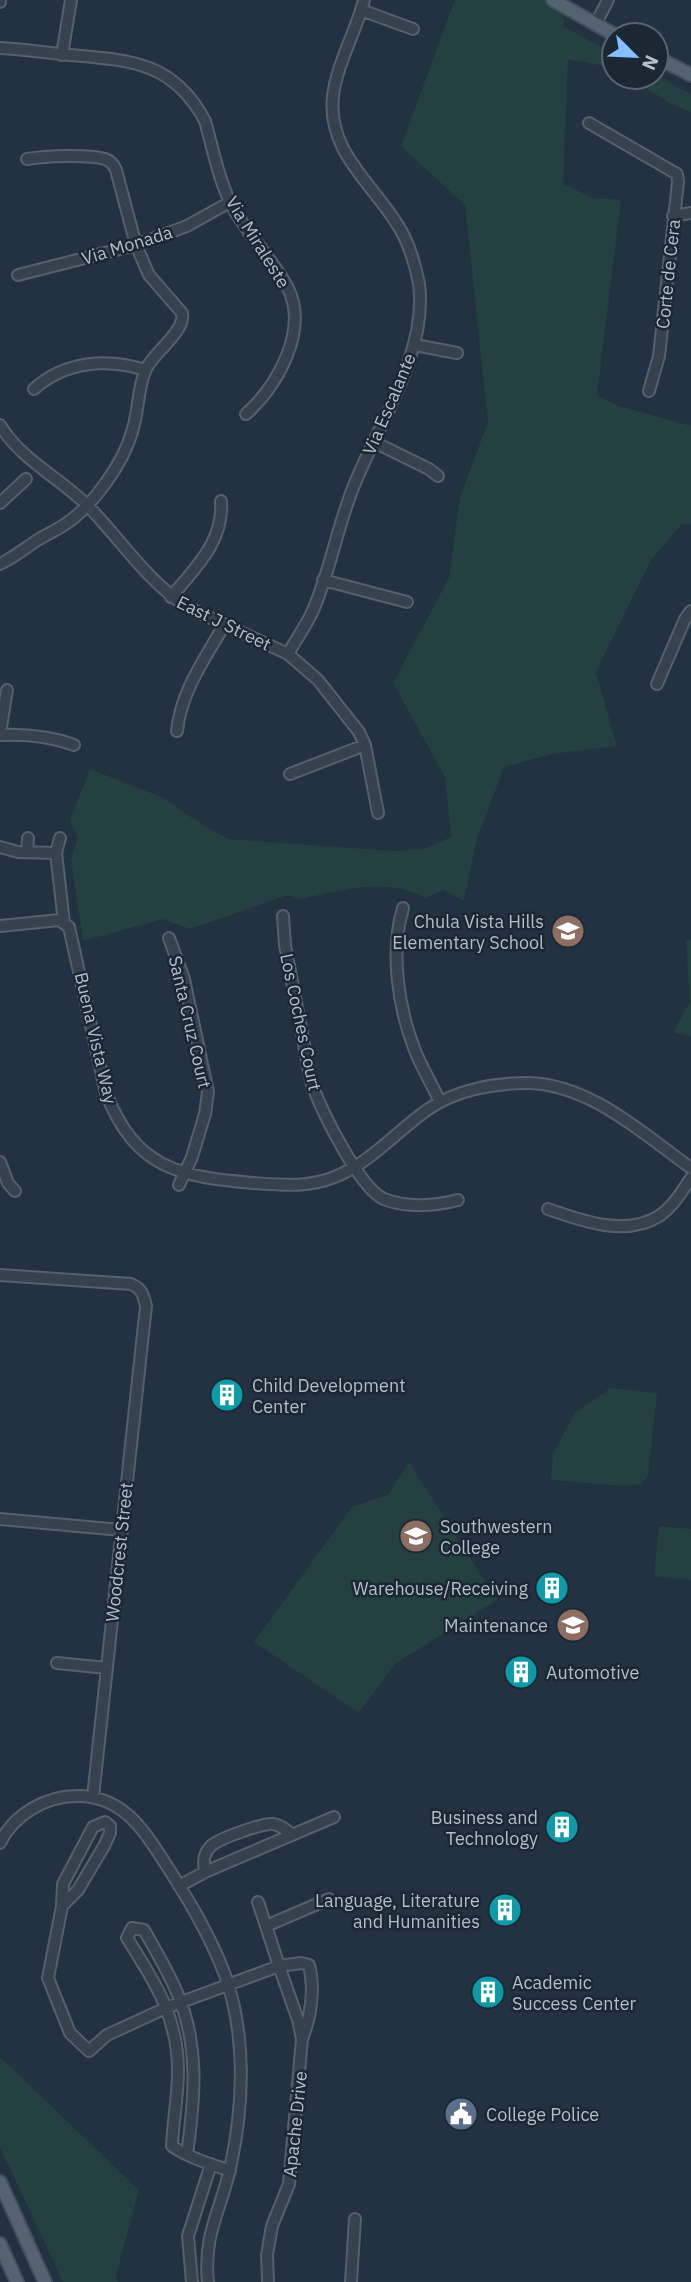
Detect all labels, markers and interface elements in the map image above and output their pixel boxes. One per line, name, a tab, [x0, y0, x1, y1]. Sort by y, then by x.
north arrow	[600, 21, 670, 91]
text: N	[637, 52, 664, 74]
street label: Via Miraleste	[221, 192, 295, 292]
street label: Corte de Cera	[651, 218, 685, 330]
street label: Via Monada	[79, 220, 176, 270]
street label: Via Escalante	[357, 350, 421, 458]
street label: East J Street	[173, 590, 275, 656]
place label: Chula Vista Hills Elementary School	[392, 910, 544, 954]
school or university icon: Chula Vista Hills Elementary School	[549, 912, 587, 950]
street label: Los Coches Court	[275, 951, 327, 1093]
street label: Santa Cruz Court	[164, 953, 216, 1091]
street label: Buena Vista Way	[70, 970, 122, 1106]
place label: Child Development Center	[252, 1374, 405, 1418]
building icon: Child Development Center	[208, 1376, 246, 1414]
street label: Woodcrest Street	[100, 1481, 138, 1623]
place label: Southwestern College	[440, 1515, 552, 1559]
school or university icon: Southwestern College	[397, 1517, 435, 1555]
building icon: Warehouse/Receiving	[533, 1569, 571, 1607]
place label: Warehouse/Receiving	[353, 1577, 528, 1600]
school or university icon: Maintenance	[554, 1606, 592, 1644]
place label: Maintenance	[444, 1614, 548, 1637]
building icon: Automotive	[502, 1653, 540, 1691]
place label: Automotive	[546, 1661, 639, 1684]
place label: Business and Technology	[431, 1806, 538, 1850]
building icon: Business and Technology	[543, 1808, 581, 1846]
place label: Language, Literature and Humanities	[315, 1889, 480, 1933]
building icon: Language, Literature and Humanities	[486, 1891, 524, 1929]
place label: Academic Success Center	[512, 1971, 637, 2015]
building icon: Academic Success Center	[469, 1973, 507, 2011]
street label: Apache Drive	[278, 2070, 312, 2178]
public building icon: College Police	[442, 2095, 480, 2133]
place label: College Police	[486, 2103, 599, 2126]

